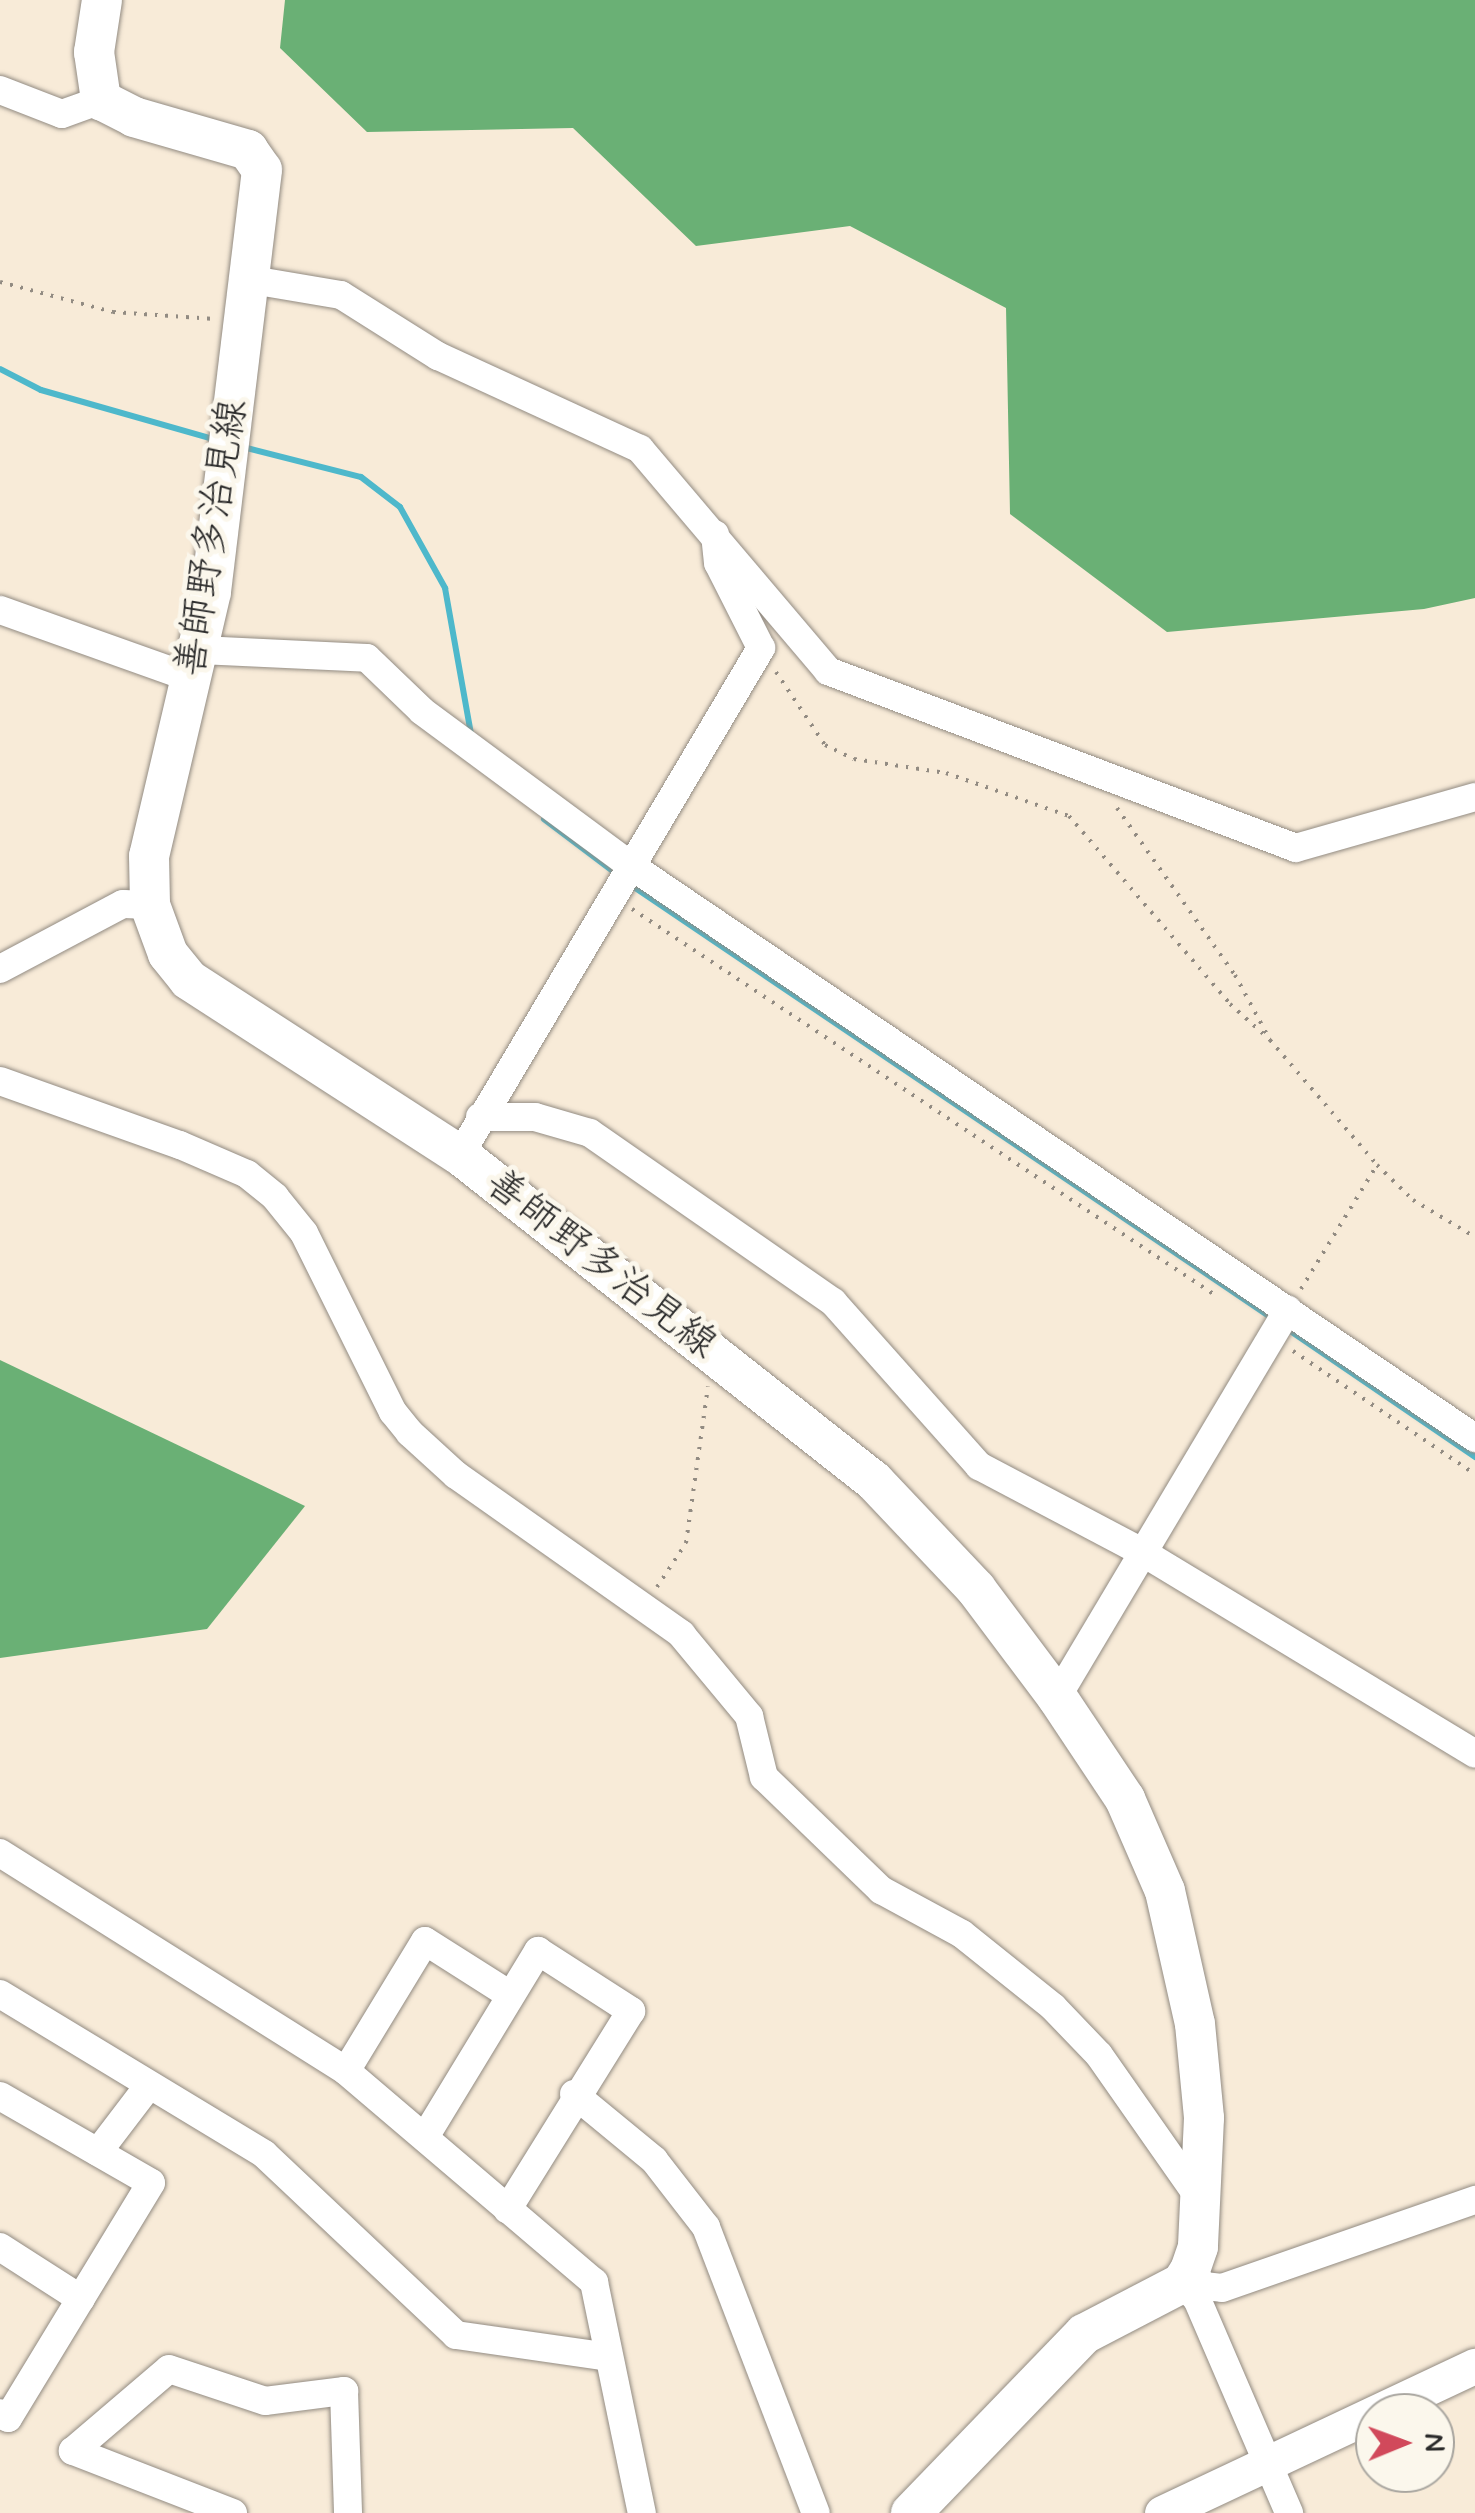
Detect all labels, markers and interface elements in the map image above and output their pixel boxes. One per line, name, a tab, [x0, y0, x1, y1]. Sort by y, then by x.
street label: 善師野多治見線	[166, 396, 258, 680]
street label: 善師野多治見線	[476, 1159, 726, 1369]
north arrow	[1355, 2393, 1455, 2493]
text: N	[1415, 2433, 1452, 2452]

